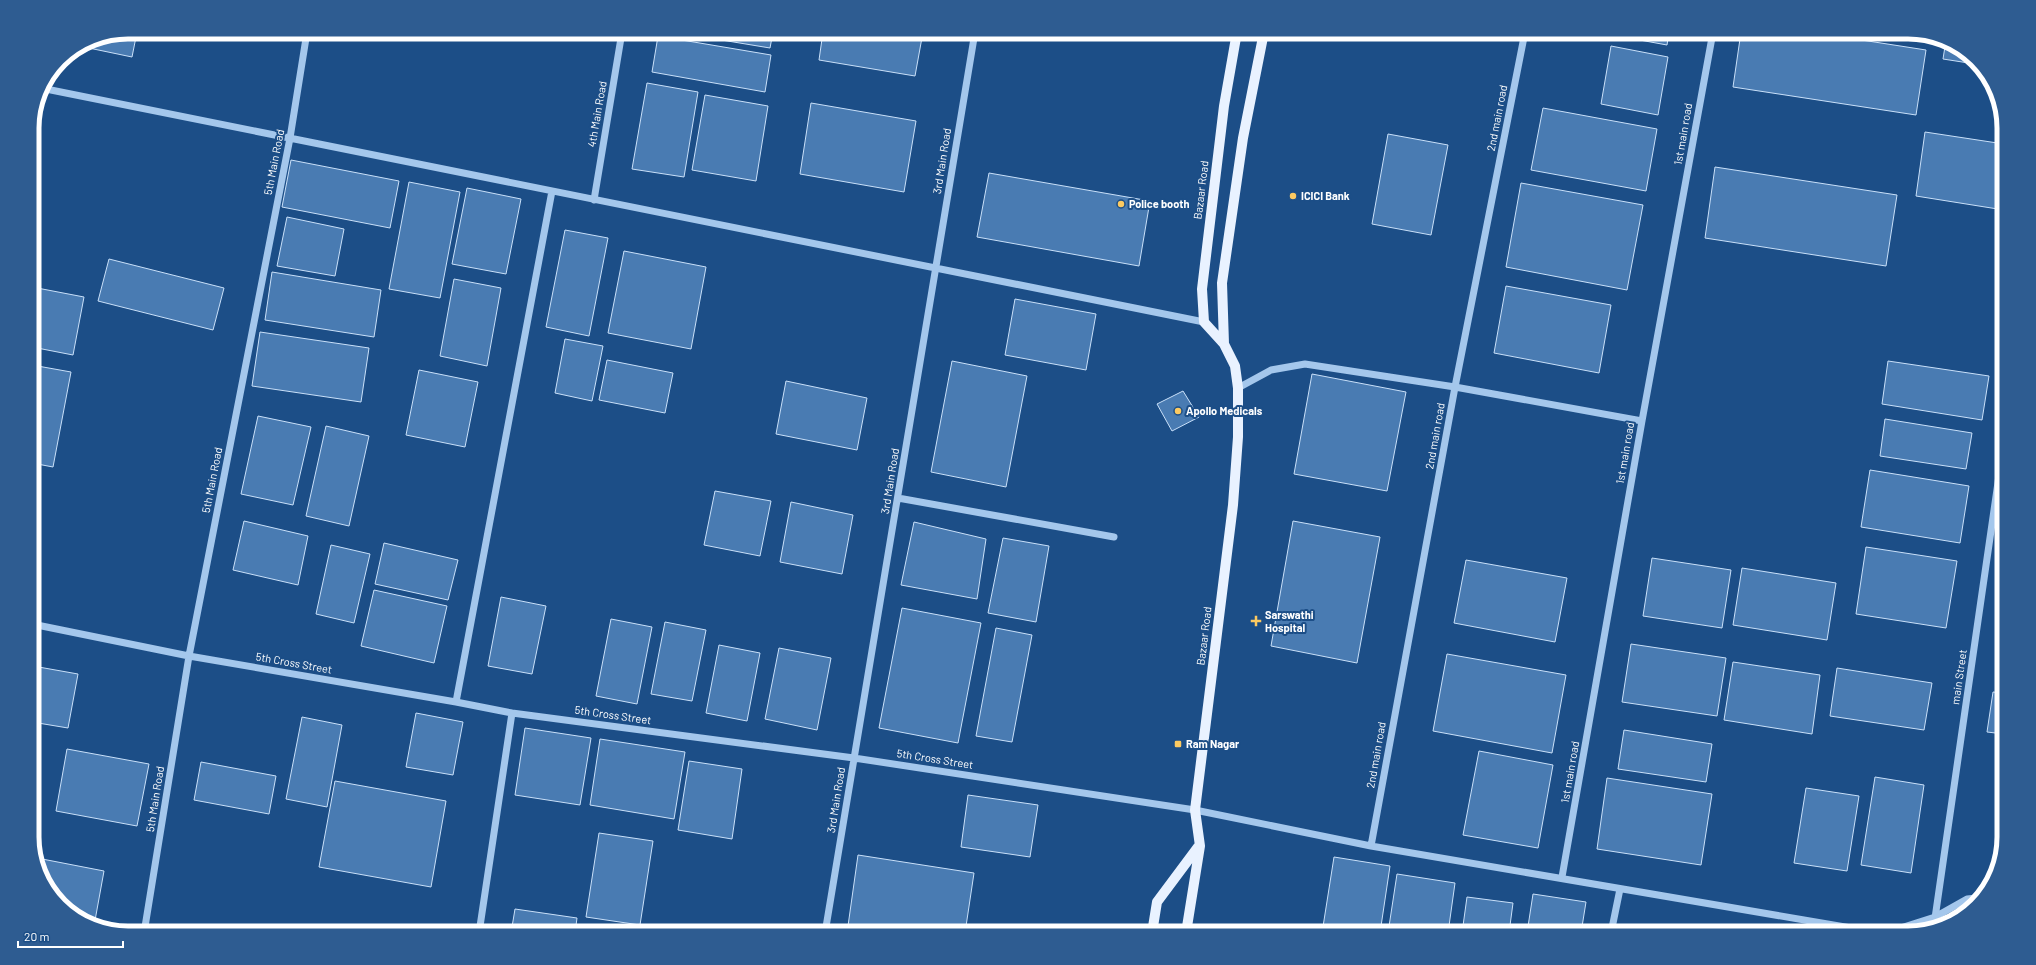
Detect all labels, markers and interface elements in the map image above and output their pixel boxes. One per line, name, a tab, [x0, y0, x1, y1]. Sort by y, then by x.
street label: 4th Main Road	[584, 80, 609, 148]
street label: 2nd main road	[1484, 84, 1509, 152]
street label: 1st main road	[1671, 102, 1694, 166]
street label: 3rd Main Road	[930, 127, 953, 195]
street label: 5th Main Road	[261, 128, 286, 196]
street label: Bazaar Road	[1190, 160, 1211, 220]
place label: ICICI Bank	[1301, 189, 1350, 202]
marker: ICICI Bank	[1288, 191, 1298, 201]
place label: Police booth	[1129, 197, 1189, 210]
marker: Police booth	[1116, 199, 1126, 209]
street label: 2nd main road	[1422, 402, 1447, 470]
place label: Apollo Medicals	[1186, 404, 1263, 417]
marker: Apollo Medicals	[1173, 406, 1183, 416]
street label: 1st main road	[1613, 421, 1636, 485]
street label: 5th Main Road	[199, 446, 224, 514]
street label: 3rd Main Road	[878, 447, 901, 515]
street label: Bazaar Road	[1193, 606, 1214, 666]
place label: Sarswathi Hospital	[1265, 608, 1314, 634]
marker: Sarswathi Hospital	[1250, 615, 1262, 627]
street label: main Street	[1948, 648, 1969, 705]
street label: 5th Cross Street	[255, 649, 333, 676]
street label: 5th Cross Street	[574, 703, 652, 726]
street label: 2nd main road	[1363, 721, 1388, 789]
place label: Ram Nagar	[1186, 737, 1240, 750]
marker: Ram Nagar	[1173, 739, 1183, 749]
street label: 1st main road	[1558, 740, 1581, 804]
street label: 5th Cross Street	[896, 746, 974, 771]
street label: 5th Main Road	[143, 765, 166, 833]
street label: 3rd Main Road	[824, 766, 847, 834]
scale bar	[18, 923, 123, 949]
text: 20 m	[24, 929, 50, 943]

